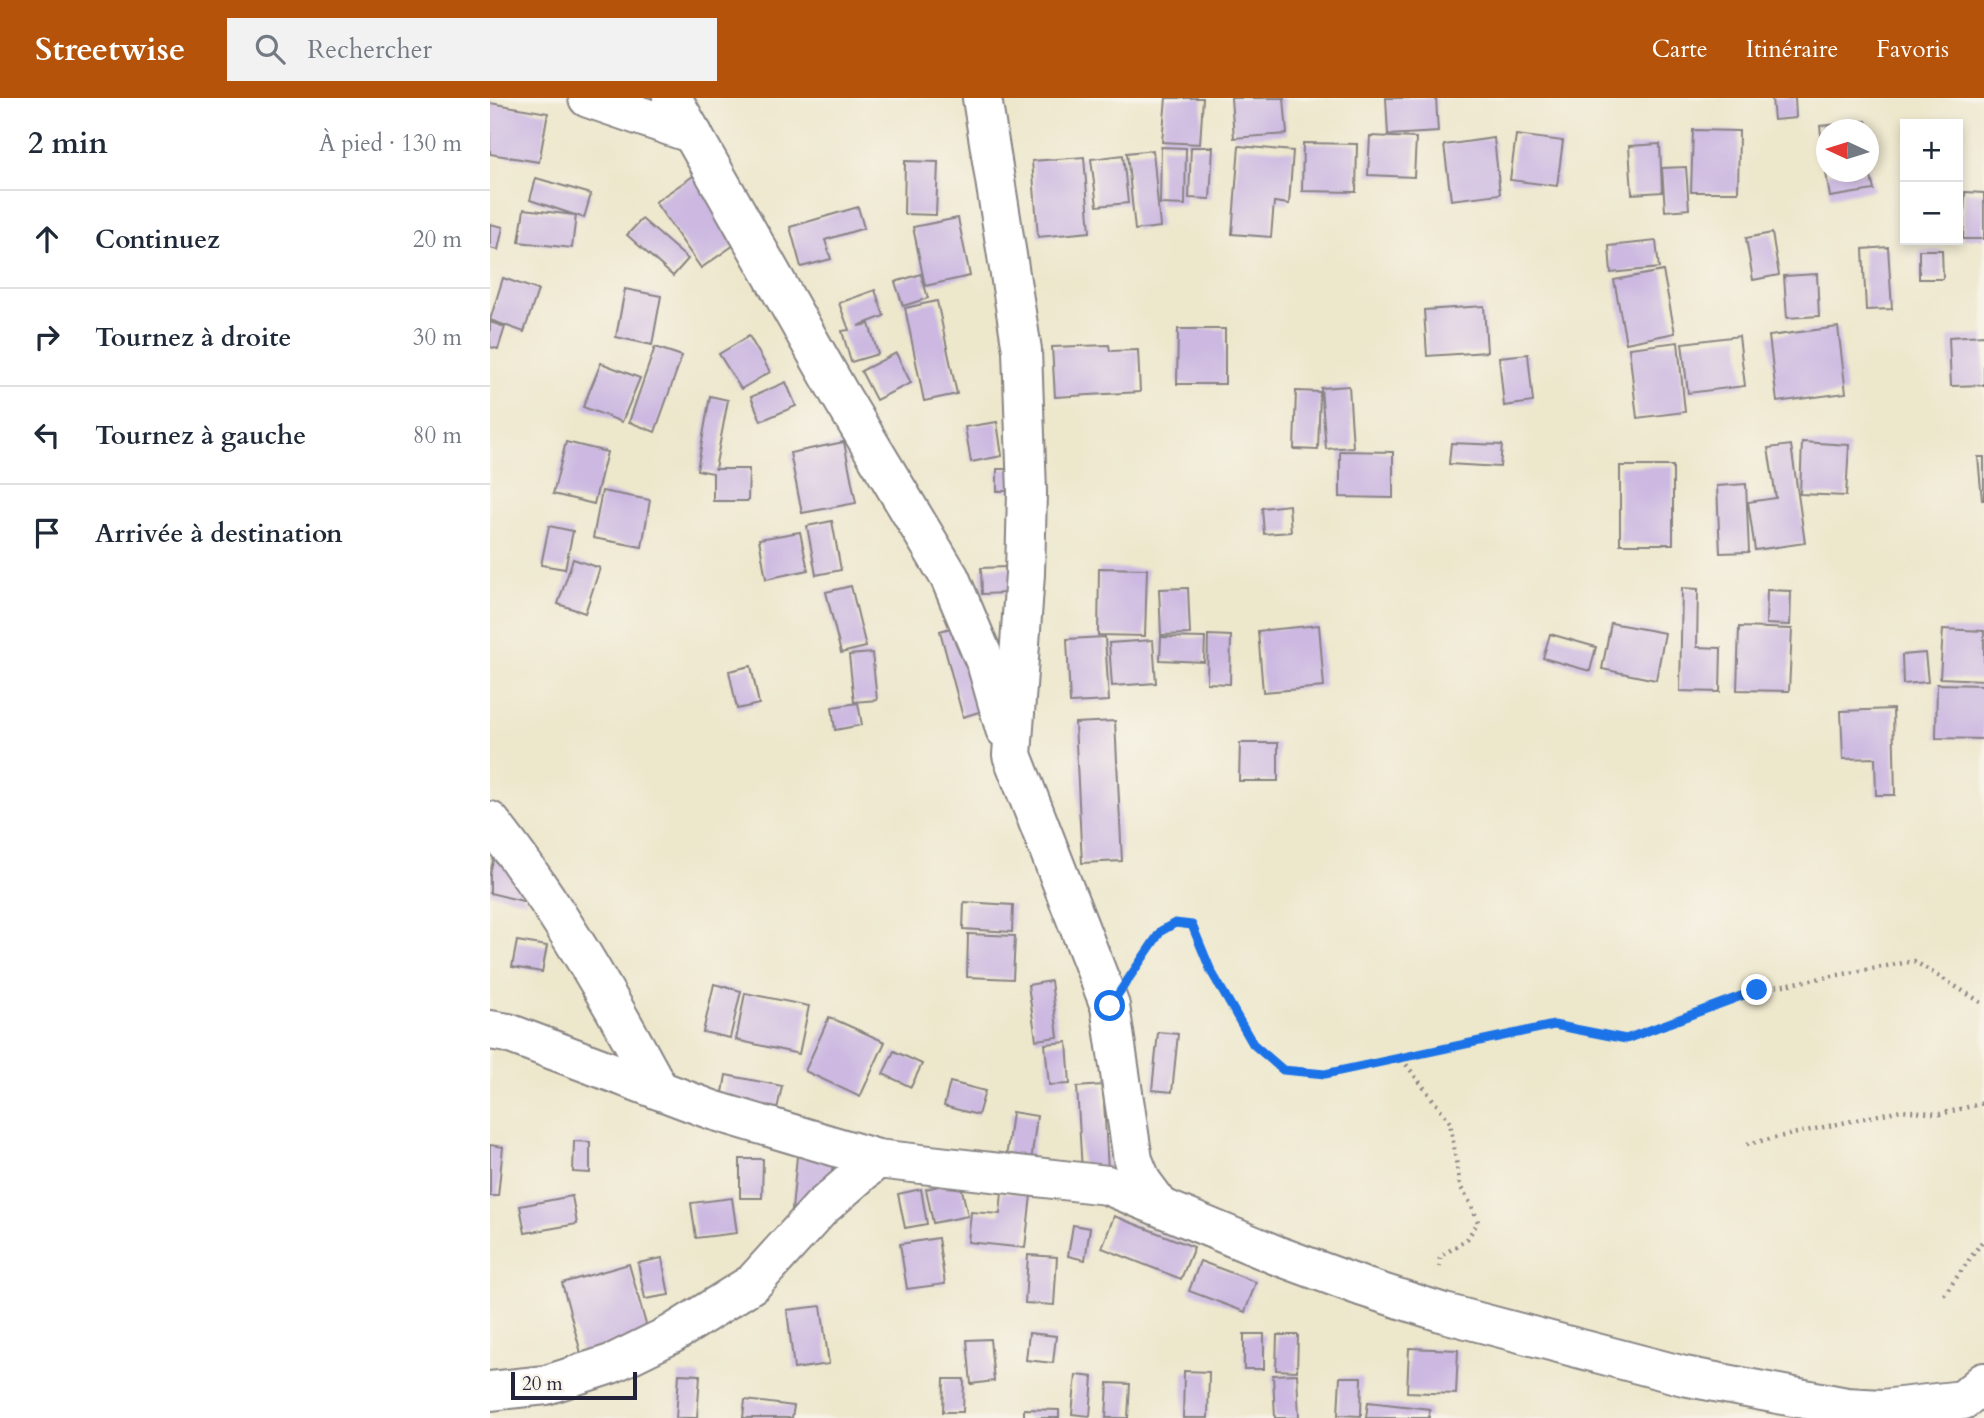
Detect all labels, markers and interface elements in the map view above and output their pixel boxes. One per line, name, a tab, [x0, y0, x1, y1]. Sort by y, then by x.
search box	[227, 18, 717, 81]
text: Streetwise	[35, 27, 185, 72]
icon: search	[251, 30, 289, 68]
text: Rechercher	[307, 32, 432, 67]
text: Carte	[1652, 33, 1708, 66]
text: Itinéraire	[1746, 33, 1838, 66]
text: Favoris	[1876, 33, 1949, 66]
north arrow	[1816, 119, 1879, 182]
map controls	[1900, 119, 1963, 245]
button: +	[1900, 119, 1963, 182]
text: 2 min	[28, 123, 108, 164]
text: À pied · 130 m	[319, 128, 462, 159]
button: −	[1900, 182, 1963, 245]
icon: ahead	[28, 220, 66, 258]
text: Continuez	[95, 222, 220, 257]
text: 20 m	[413, 224, 462, 255]
icon: right	[28, 318, 66, 356]
text: Tournez à droite	[95, 320, 291, 355]
text: 30 m	[413, 322, 462, 353]
icon: left	[28, 416, 66, 454]
text: Tournez à gauche	[95, 418, 306, 453]
text: 80 m	[413, 420, 462, 451]
icon: arrive	[28, 514, 66, 552]
text: Arrivée à destination	[95, 516, 343, 551]
route end	[1741, 974, 1772, 1005]
route start	[1094, 990, 1125, 1021]
scale bar	[511, 1369, 637, 1401]
text: 20 m	[522, 1371, 563, 1397]

